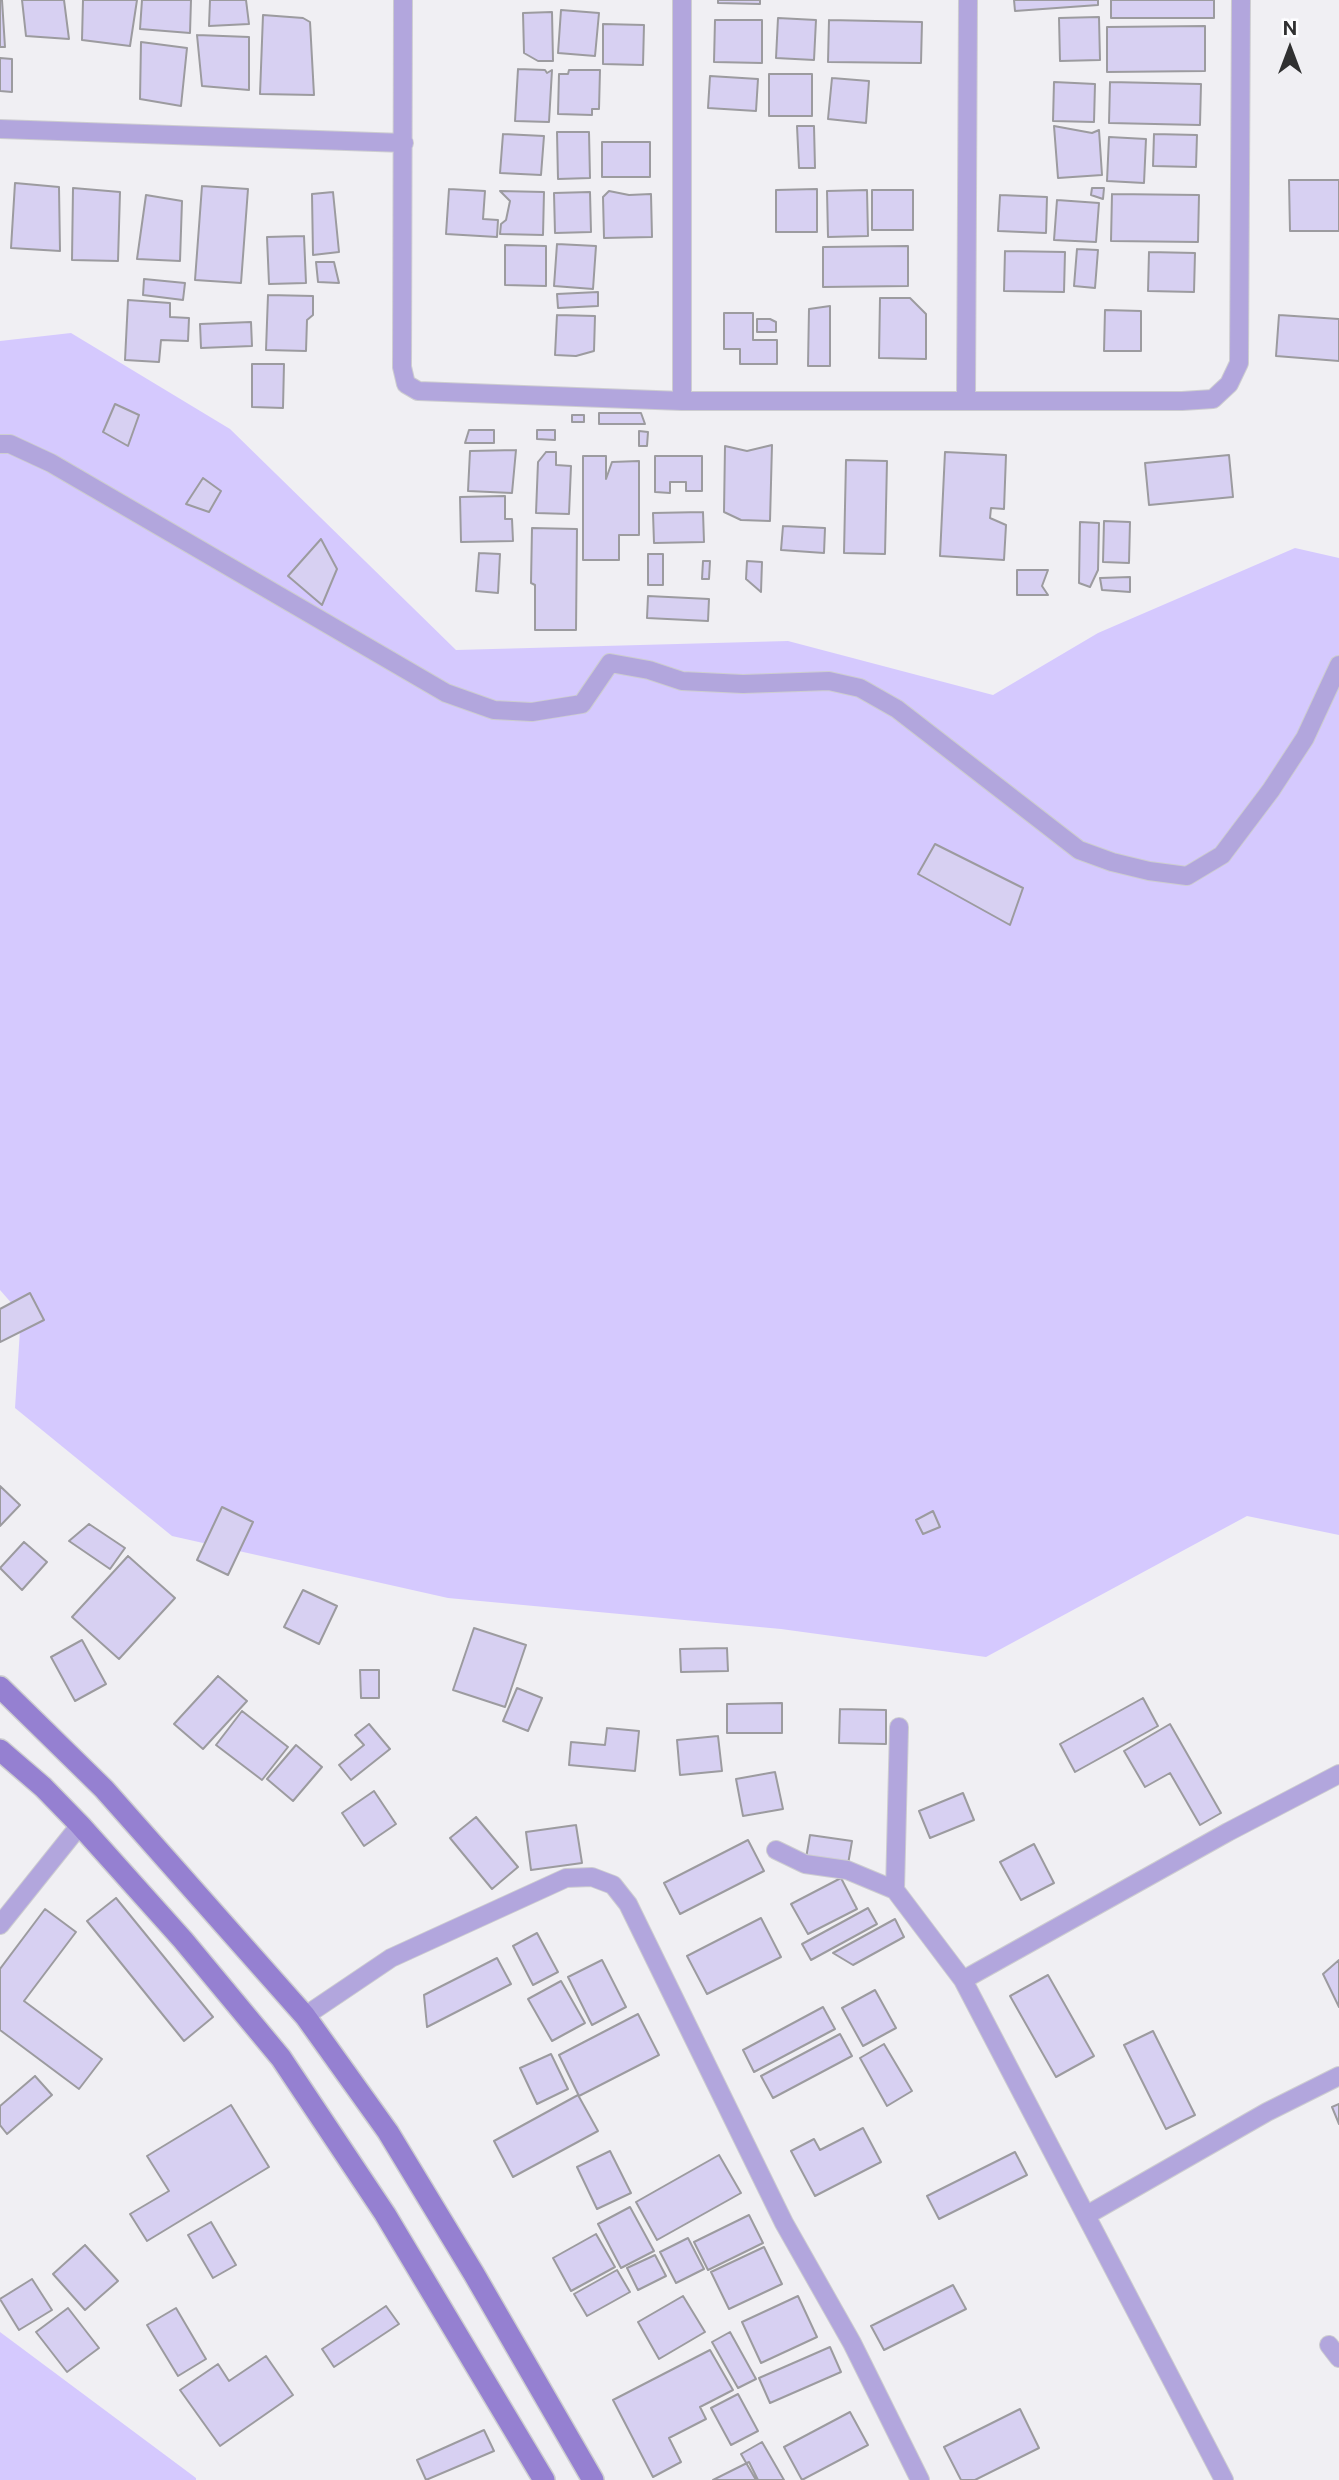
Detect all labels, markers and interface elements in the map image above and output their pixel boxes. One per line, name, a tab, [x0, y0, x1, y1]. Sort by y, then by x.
north arrow	[1255, 14, 1325, 84]
text: N	[1283, 17, 1297, 39]

